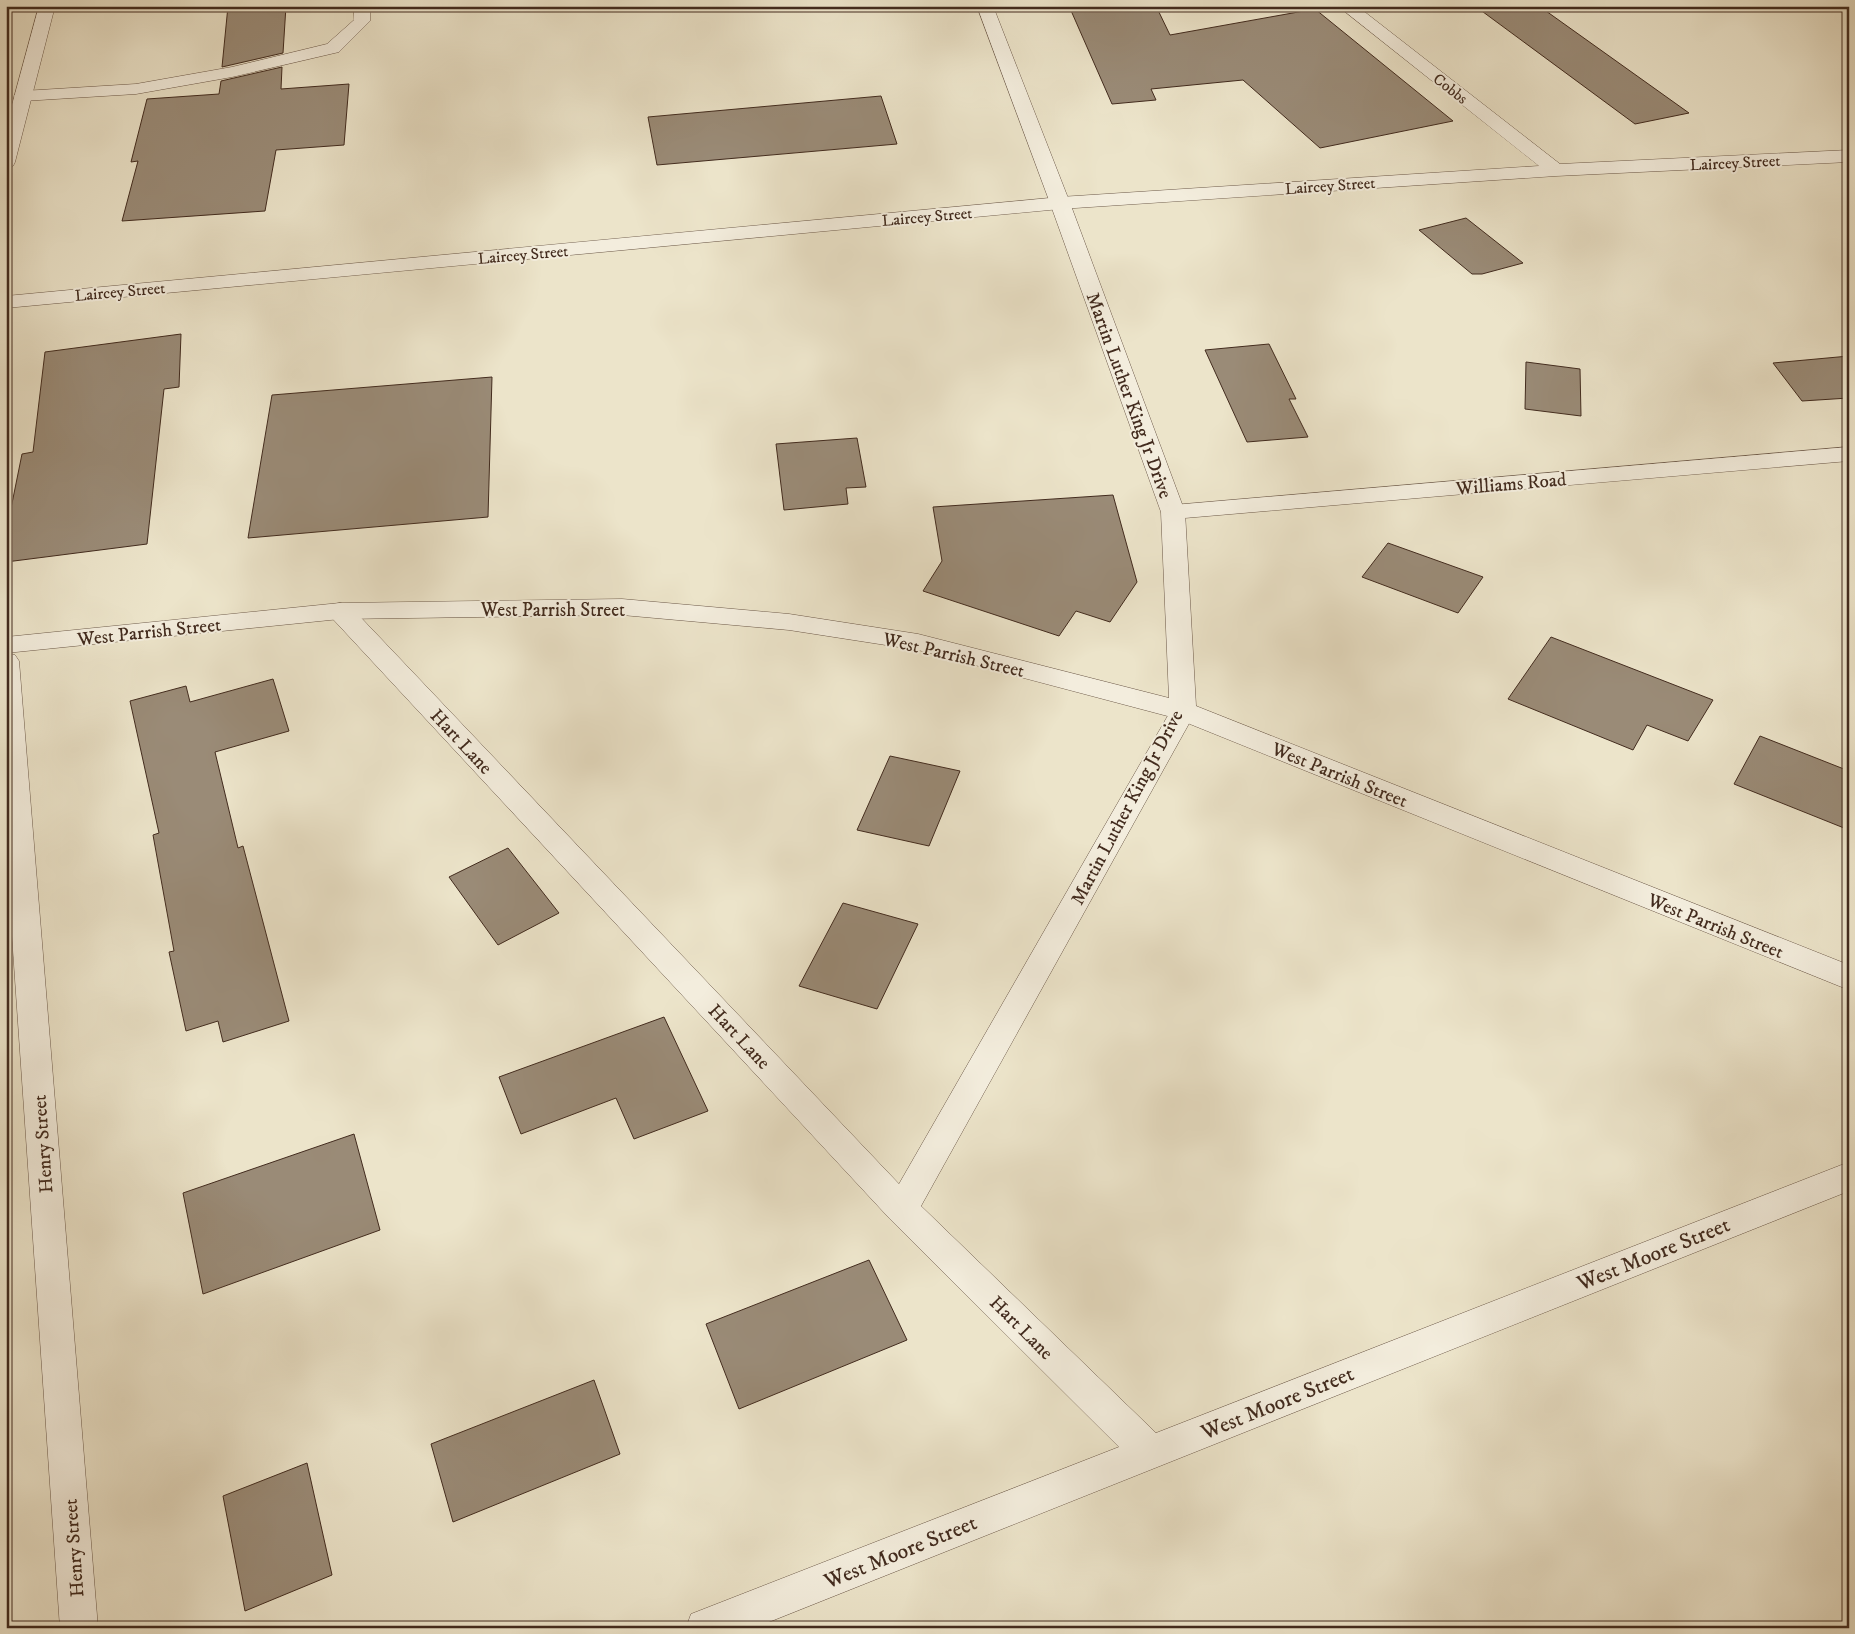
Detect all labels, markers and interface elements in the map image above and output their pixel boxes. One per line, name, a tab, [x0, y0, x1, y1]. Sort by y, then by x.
street label: Cobbs	[1429, 69, 1472, 109]
street label: Laircey Street	[1689, 151, 1781, 175]
street label: Laircey Street	[1284, 173, 1376, 199]
street label: Laircey Street	[881, 203, 973, 231]
street label: Laircey Street	[477, 241, 569, 269]
street label: Laircey Street	[74, 278, 166, 306]
street label: Martin Luther King Jr Drive	[1081, 289, 1177, 502]
street label: Williams Road	[1454, 468, 1568, 501]
street label: West Parrish Street	[480, 599, 625, 622]
street label: West Parrish Street	[75, 614, 222, 652]
street label: West Parrish Street	[880, 628, 1027, 683]
street label: Hart Lane	[425, 705, 497, 779]
street label: Martin Luther King Jr Drive	[1066, 706, 1189, 909]
street label: West Parrish Street	[1267, 737, 1411, 813]
street label: West Parrish Street	[1643, 888, 1787, 964]
street label: Hart Lane	[703, 1000, 775, 1074]
street label: Henry Street	[29, 1094, 58, 1194]
street label: West Moore Street	[1572, 1211, 1734, 1298]
street label: Hart Lane	[984, 1291, 1058, 1365]
street label: West Moore Street	[1196, 1360, 1358, 1447]
street label: Henry Street	[60, 1498, 89, 1598]
street label: West Moore Street	[819, 1509, 981, 1596]

